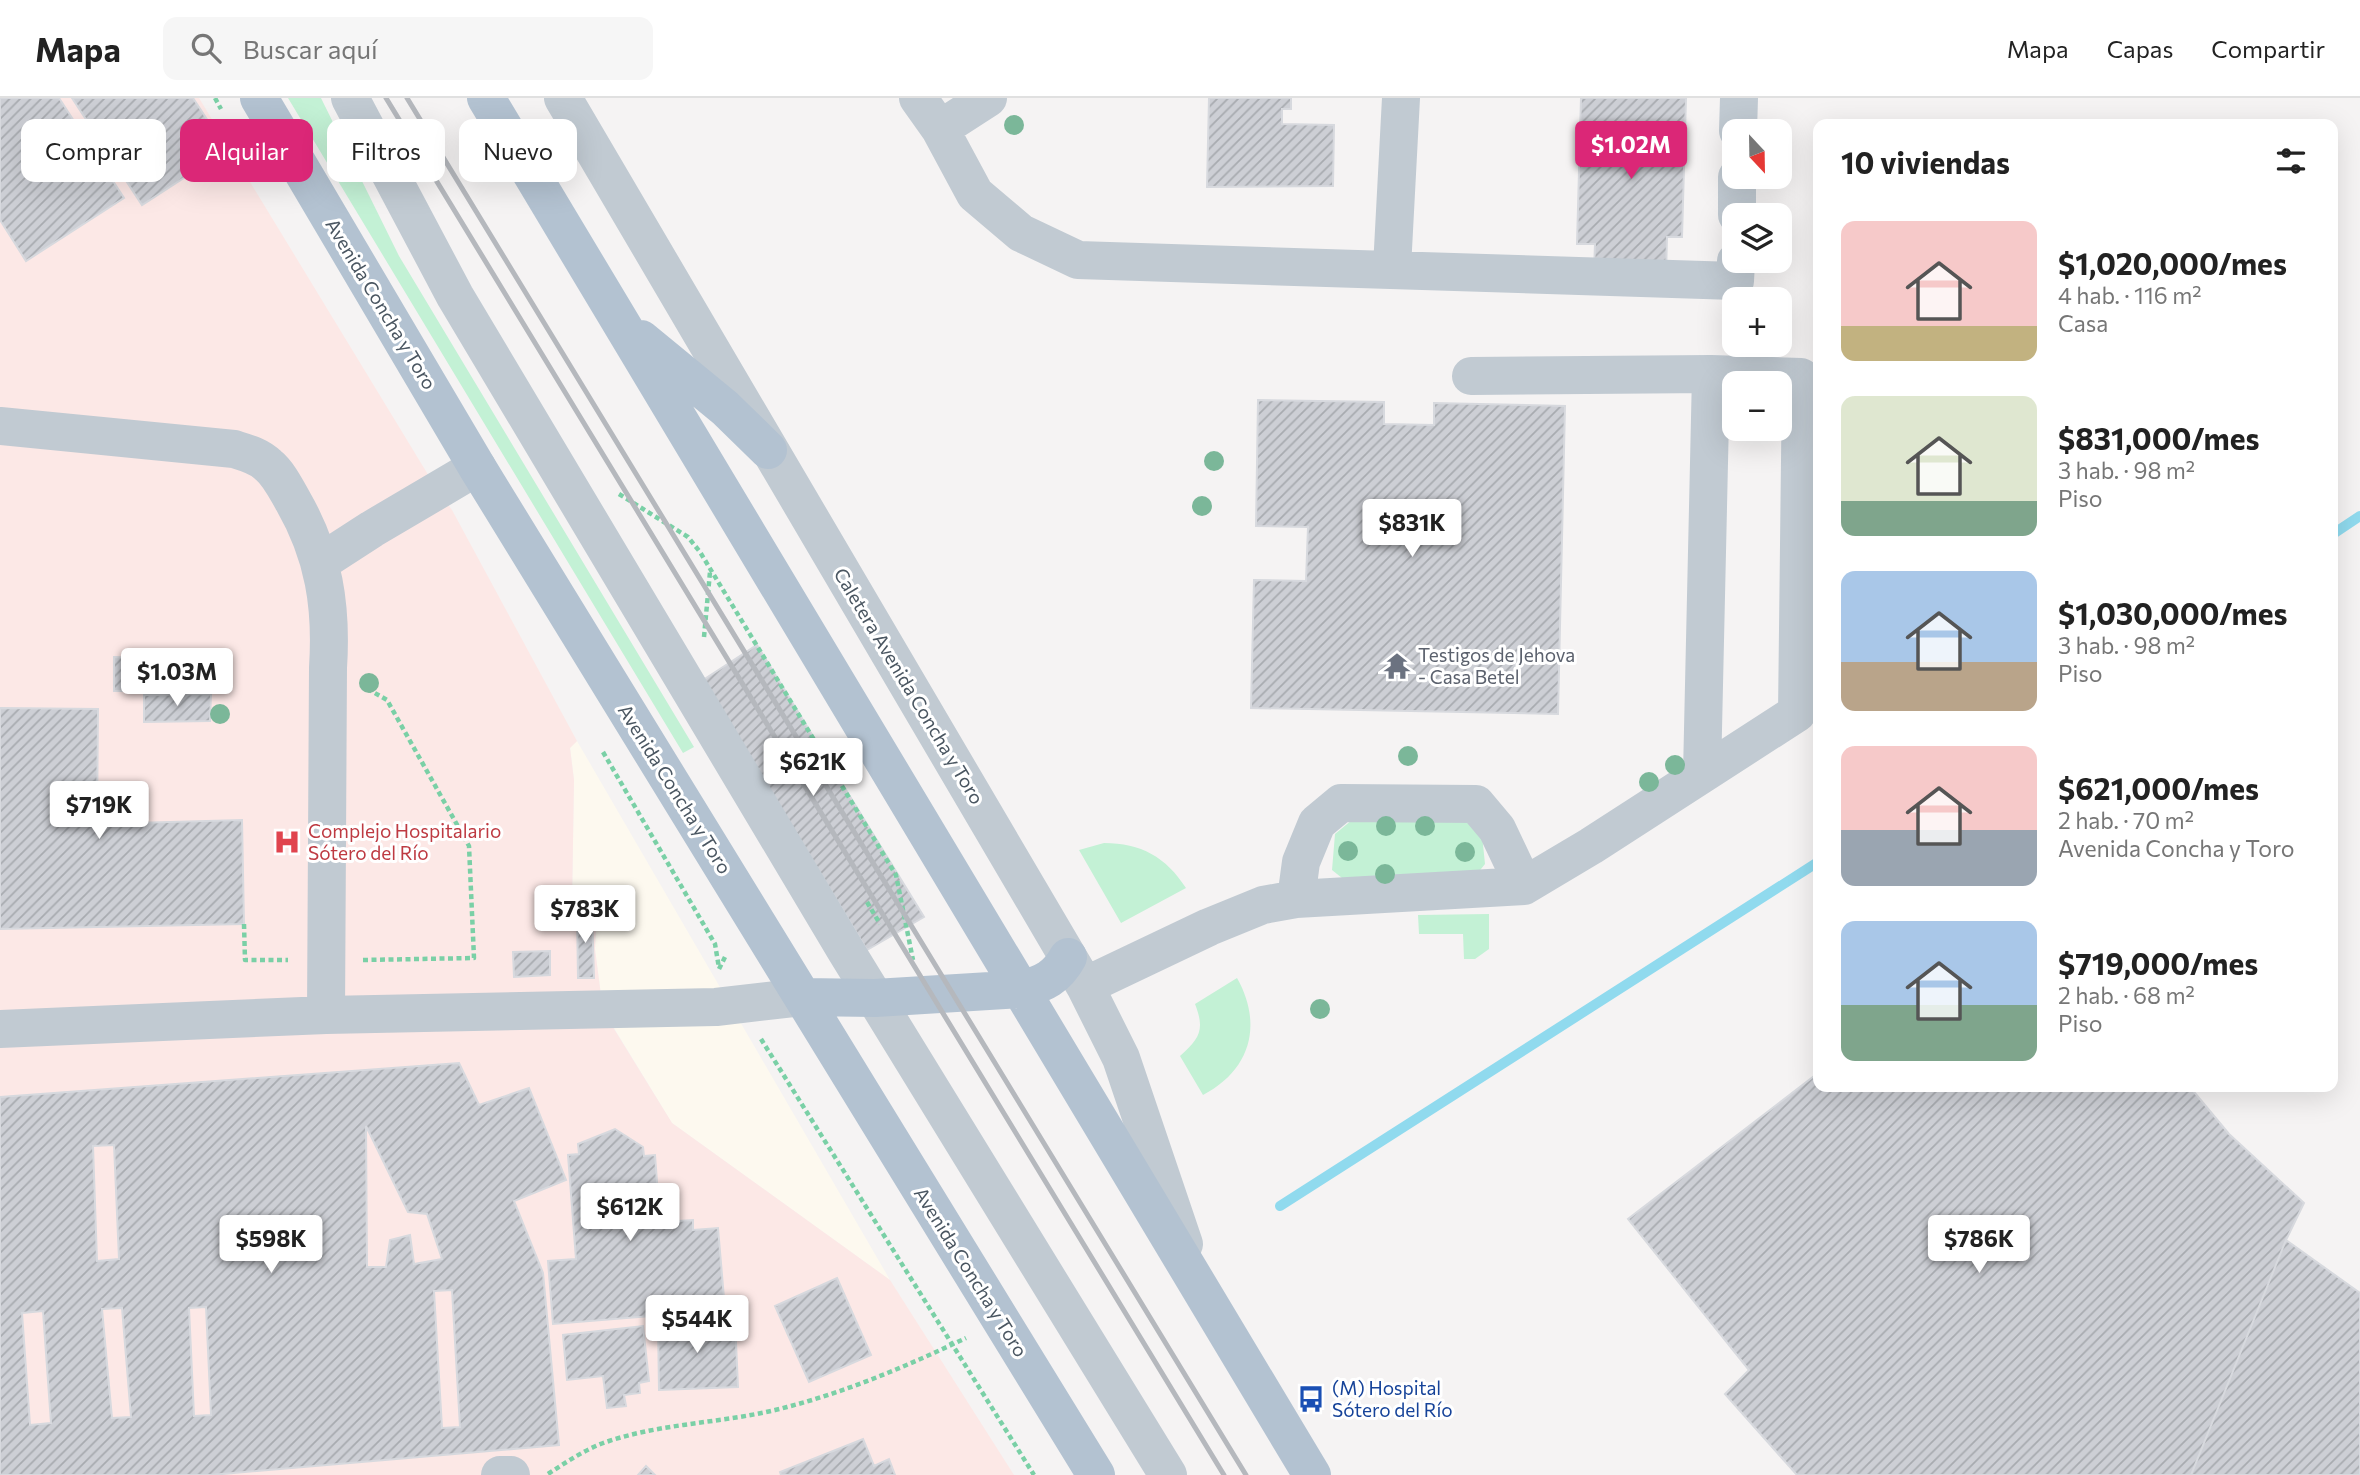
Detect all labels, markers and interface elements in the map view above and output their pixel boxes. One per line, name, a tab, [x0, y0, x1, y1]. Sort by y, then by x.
search box	[163, 17, 653, 80]
text: Mapa	[35, 28, 121, 69]
icon: search	[187, 29, 225, 67]
text: Buscar aquí	[243, 33, 378, 64]
text: Mapa	[2007, 34, 2069, 63]
text: Capas	[2107, 34, 2173, 63]
text: Compartir	[2211, 34, 2325, 63]
chip: Comprar	[21, 119, 166, 182]
chip: Alquilar	[180, 119, 313, 182]
chip: Filtros	[327, 119, 445, 182]
chip: Nuevo	[459, 119, 577, 182]
north arrow	[1722, 119, 1792, 189]
map controls	[1722, 119, 1792, 441]
pin: $1.02M	[1574, 122, 1688, 181]
text: $1.02M	[1591, 130, 1671, 158]
icon: filters	[2272, 142, 2310, 180]
text: 10 viviendas	[1841, 143, 2010, 180]
button: layers	[1722, 203, 1792, 273]
street label: Avenida Concha y Toro	[321, 214, 442, 393]
text: $1,020,000/mes	[2058, 244, 2287, 281]
icon: home	[1897, 249, 1981, 333]
text: 4 hab. · 116 m²	[2058, 281, 2201, 309]
button: +	[1722, 287, 1792, 357]
text: Casa	[2058, 309, 2108, 337]
button: −	[1722, 371, 1792, 441]
text: $831,000/mes	[2058, 419, 2260, 456]
icon: home	[1897, 424, 1981, 508]
text: 3 hab. · 98 m²	[2058, 456, 2195, 484]
text: Piso	[2058, 484, 2103, 512]
pin: $831K	[1363, 500, 1461, 559]
text: $831K	[1378, 508, 1446, 536]
street label: Caletera Avenida Concha y Toro	[830, 563, 989, 808]
text: $1,030,000/mes	[2058, 594, 2288, 631]
icon: home	[1897, 599, 1981, 683]
text: 3 hab. · 98 m²	[2058, 631, 2195, 659]
place label: Testigos de Jehova - Casa Betel	[1418, 643, 1575, 688]
pin: $1.03M	[120, 648, 234, 708]
temple icon: Testigos de Jehova - Casa Betel	[1382, 651, 1412, 681]
text: $1.03M	[137, 657, 217, 685]
text: Piso	[2058, 659, 2103, 687]
street label: Avenida Concha y Toro	[614, 700, 737, 878]
pin: $621K	[764, 738, 862, 798]
text: $621K	[780, 747, 846, 775]
text: $621,000/mes	[2058, 769, 2259, 806]
icon: home	[1897, 774, 1981, 858]
pin: $719K	[50, 782, 148, 841]
text: $719K	[66, 790, 132, 818]
text: 2 hab. · 70 m²	[2058, 806, 2194, 834]
place label: Complejo Hospitalario Sótero del Río	[308, 819, 501, 864]
hospital icon: Complejo Hospitalario Sótero del Río	[272, 827, 302, 857]
text: Avenida Concha y Toro	[2058, 834, 2295, 862]
pin: $783K	[536, 886, 634, 945]
text: $783K	[550, 894, 620, 922]
text: $719,000/mes	[2058, 944, 2258, 981]
icon: home	[1897, 949, 1981, 1033]
text: 2 hab. · 68 m²	[2058, 981, 2195, 1009]
text: Piso	[2058, 1009, 2103, 1037]
street label: Avenida Concha y Toro	[910, 1183, 1033, 1361]
pin: $612K	[581, 1184, 679, 1243]
text: $612K	[597, 1192, 663, 1220]
pin: $598K	[222, 1216, 320, 1275]
pin: $786K	[1930, 1216, 2028, 1275]
text: $598K	[235, 1224, 307, 1252]
text: $786K	[1944, 1224, 2014, 1252]
pin: $544K	[648, 1296, 746, 1355]
text: $544K	[662, 1304, 732, 1332]
place label: (M) Hospital Sótero del Río	[1332, 1376, 1453, 1421]
bus stop icon: (M) Hospital Sótero del Río	[1296, 1384, 1326, 1414]

